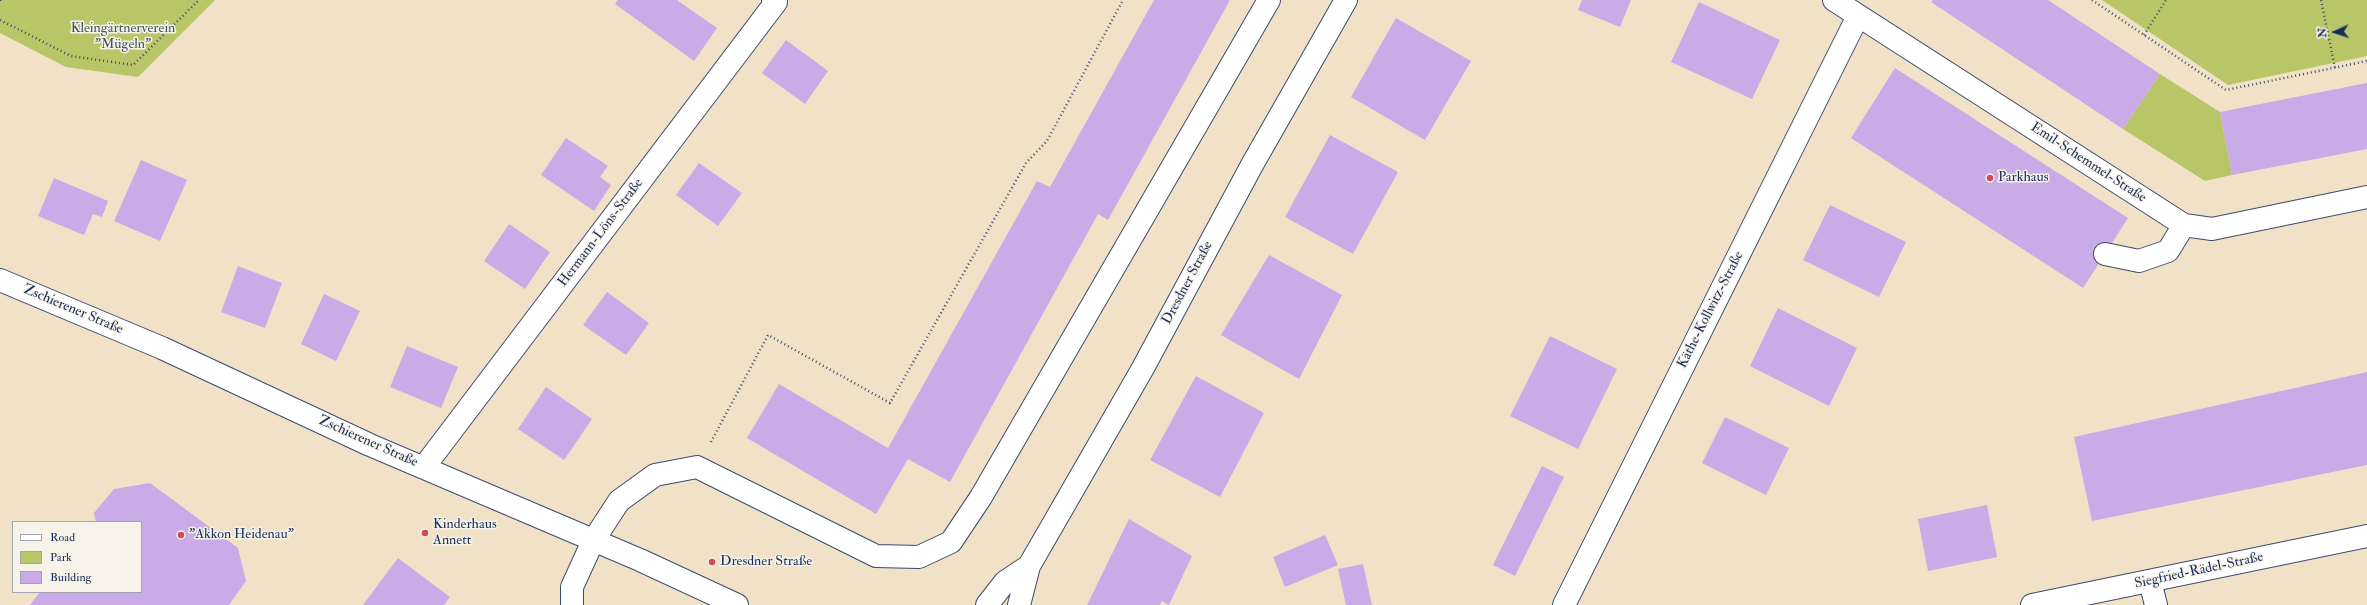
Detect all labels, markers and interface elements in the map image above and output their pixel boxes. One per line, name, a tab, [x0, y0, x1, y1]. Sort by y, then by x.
north arrow	[2315, 12, 2355, 52]
park label: Kleingärtnerverein "Mügeln"	[71, 21, 175, 54]
text: N	[2316, 27, 2329, 38]
street label: Emil-Schemmel-Straße	[2027, 119, 2149, 207]
place label: Parkhaus	[1998, 170, 2049, 186]
marker: Parkhaus	[1985, 173, 1995, 183]
street label: Hermann-Löns-Straße	[555, 176, 647, 290]
street label: Dresdner Straße	[1159, 238, 1217, 328]
street label: Käthe-Kollwitz-Straße	[1674, 249, 1748, 371]
street label: Zschierener Straße	[21, 281, 125, 339]
street label: Zschierener Straße	[316, 413, 420, 471]
place label: Kinderhaus Annett	[433, 517, 497, 550]
legend	[12, 521, 142, 593]
place label: "Akkon Heidenau"	[189, 527, 294, 543]
marker: Kinderhaus Annett	[420, 528, 430, 538]
text: Road	[50, 530, 75, 545]
marker: "Akkon Heidenau"	[176, 530, 186, 540]
street label: Siegfried-Rädel-Straße	[2133, 549, 2265, 593]
text: Park	[50, 550, 72, 565]
place label: Dresdner Straße	[720, 554, 812, 570]
marker: Dresdner Straße	[707, 557, 717, 567]
text: Building	[50, 570, 91, 585]

